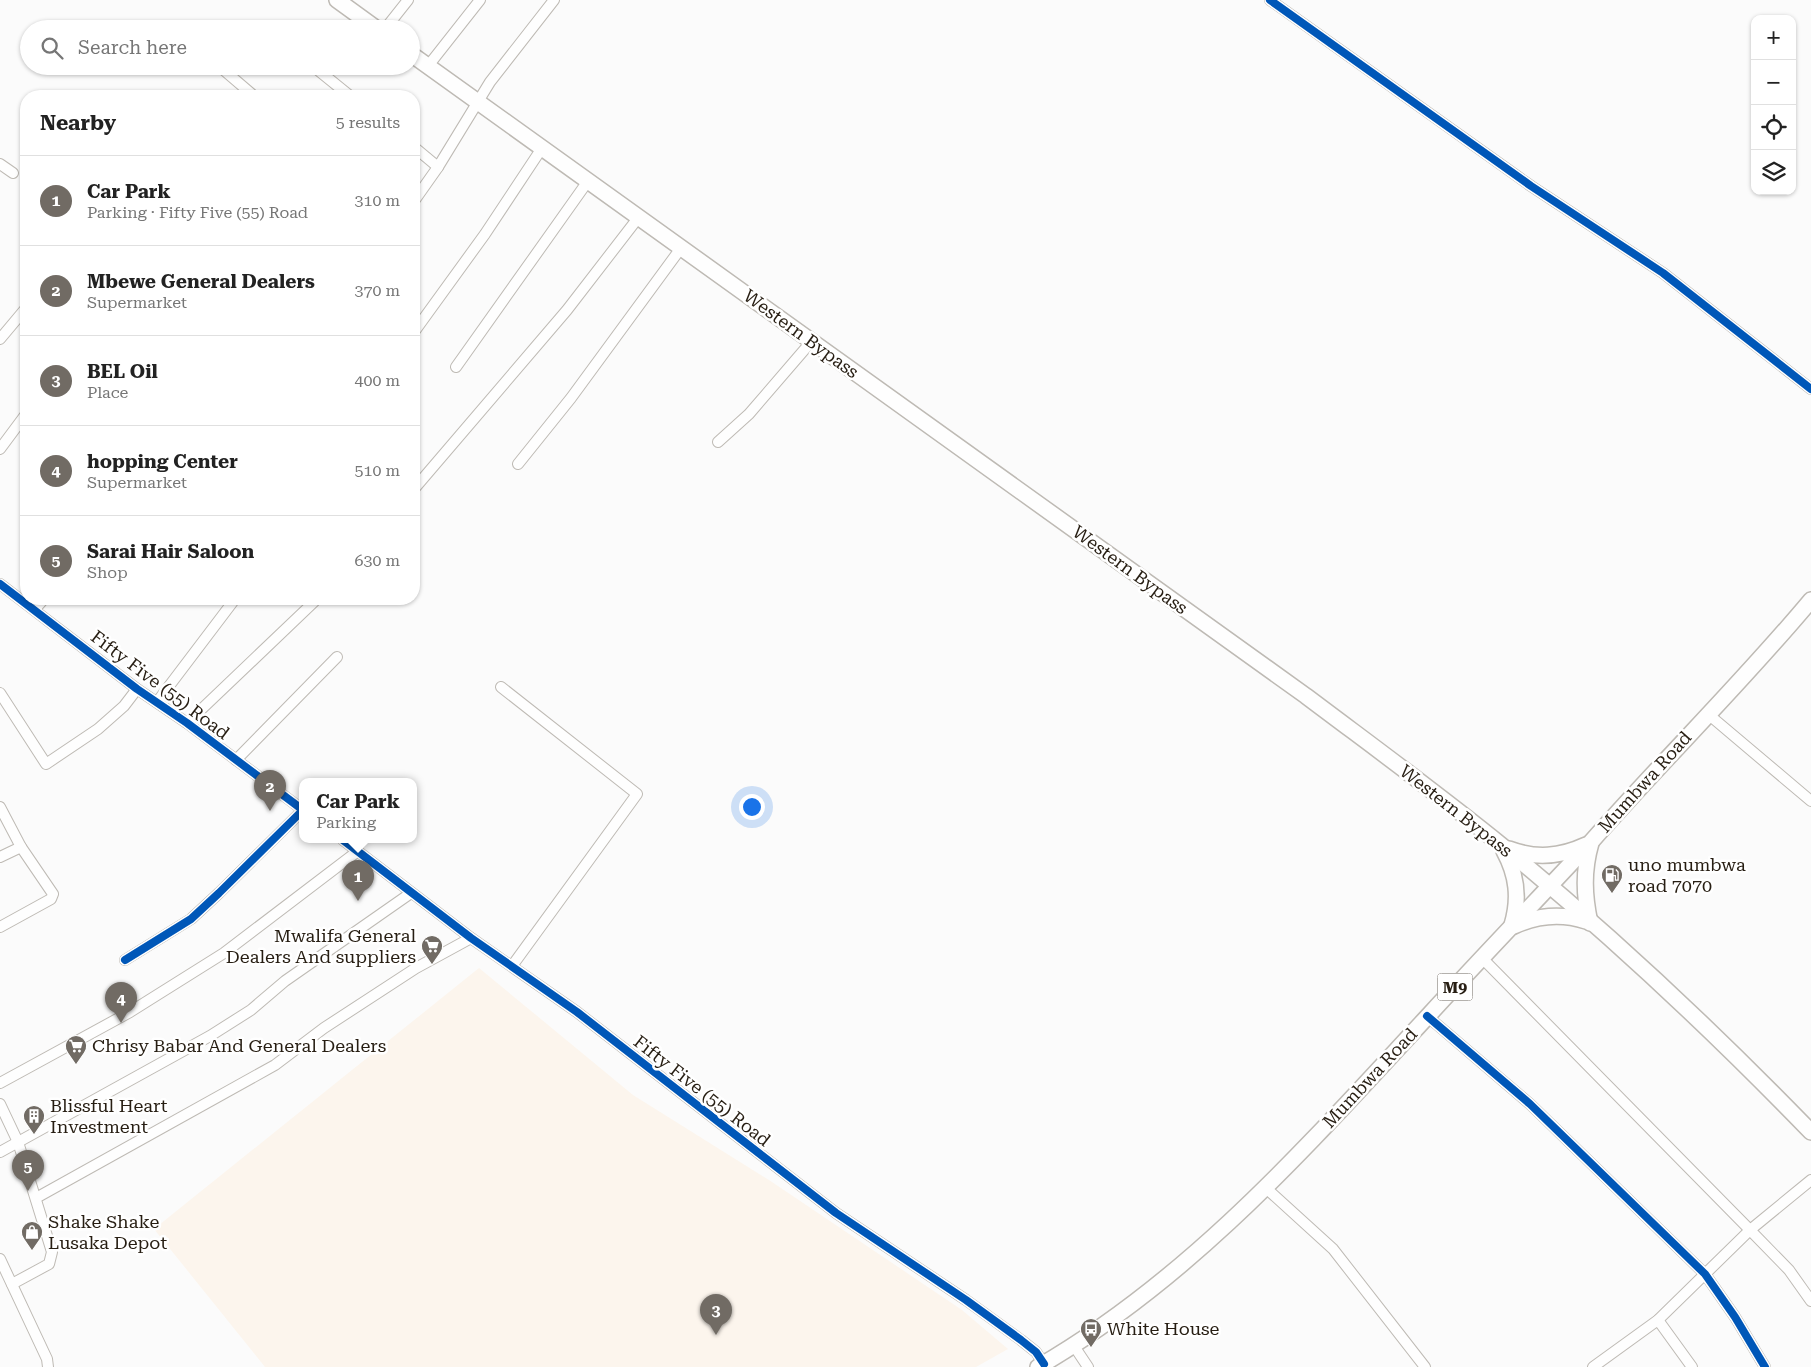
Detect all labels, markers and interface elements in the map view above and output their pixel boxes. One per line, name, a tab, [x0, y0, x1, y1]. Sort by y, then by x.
map controls	[1751, 15, 1796, 195]
button: +	[1751, 15, 1796, 60]
search box	[20, 20, 420, 75]
icon: search	[38, 34, 66, 62]
text: Search here	[78, 36, 187, 59]
button: −	[1751, 60, 1796, 105]
button: locate	[1751, 105, 1796, 150]
text: Nearby	[40, 111, 116, 135]
text: 5 results	[336, 113, 400, 132]
button: layers	[1751, 150, 1796, 195]
text: Car Park	[87, 180, 171, 203]
text: 1	[52, 191, 60, 210]
text: 310 m	[354, 191, 400, 210]
text: Parking · Fifty Five (55) Road	[87, 203, 308, 222]
text: Mbewe General Dealers	[87, 270, 315, 293]
text: 2	[52, 281, 60, 300]
text: 370 m	[354, 281, 400, 300]
street label: Western Bypass	[740, 285, 863, 382]
text: Supermarket	[87, 293, 187, 312]
text: BEL Oil	[87, 360, 158, 383]
text: 3	[52, 371, 60, 390]
text: 400 m	[354, 371, 400, 390]
text: Place	[87, 383, 128, 402]
text: hopping Center	[87, 450, 238, 473]
text: 4	[52, 461, 60, 480]
text: 510 m	[354, 461, 400, 480]
text: Supermarket	[87, 473, 187, 492]
street label: Western Bypass	[1069, 521, 1192, 618]
text: Sarai Hair Saloon	[87, 540, 254, 563]
text: 5	[52, 551, 60, 570]
text: 630 m	[354, 551, 400, 570]
text: Shop	[87, 563, 128, 582]
street label: Fifty Five (55) Road	[87, 626, 234, 744]
street label: Mumbwa Road	[1594, 726, 1696, 837]
street label: Western Bypass	[1396, 760, 1517, 861]
pin: 2	[254, 770, 286, 811]
popup	[299, 778, 417, 843]
text: Car Park	[316, 790, 400, 813]
your location	[739, 794, 765, 820]
text: Parking	[316, 813, 376, 832]
place label: uno mumbwa road 7070	[1628, 854, 1746, 896]
pin: 1	[342, 860, 374, 901]
fuel station icon: uno mumbwa road 7070	[1600, 863, 1624, 894]
place label: Mwalifa General Dealers And suppliers	[226, 925, 416, 967]
supermarket icon: Mwalifa General Dealers And suppliers	[420, 934, 444, 965]
road number: M9	[1438, 974, 1472, 1000]
pin: 4	[105, 982, 137, 1023]
street label: Mumbwa Road	[1318, 1023, 1422, 1132]
street label: Fifty Five (55) Road	[630, 1031, 775, 1151]
supermarket icon: Chrisy Babar And General Dealers	[64, 1034, 88, 1065]
place label: Chrisy Babar And General Dealers	[92, 1035, 386, 1056]
place label: Blissful Heart Investment	[50, 1095, 168, 1137]
building icon: Blissful Heart Investment	[22, 1104, 46, 1135]
pin: 5	[12, 1150, 44, 1191]
place label: Shake Shake Lusaka Depot	[48, 1211, 167, 1253]
shop icon: Shake Shake Lusaka Depot	[20, 1220, 44, 1251]
pin: 3	[700, 1294, 732, 1335]
bus stop icon: White House	[1079, 1317, 1103, 1348]
place label: White House	[1107, 1318, 1219, 1339]

